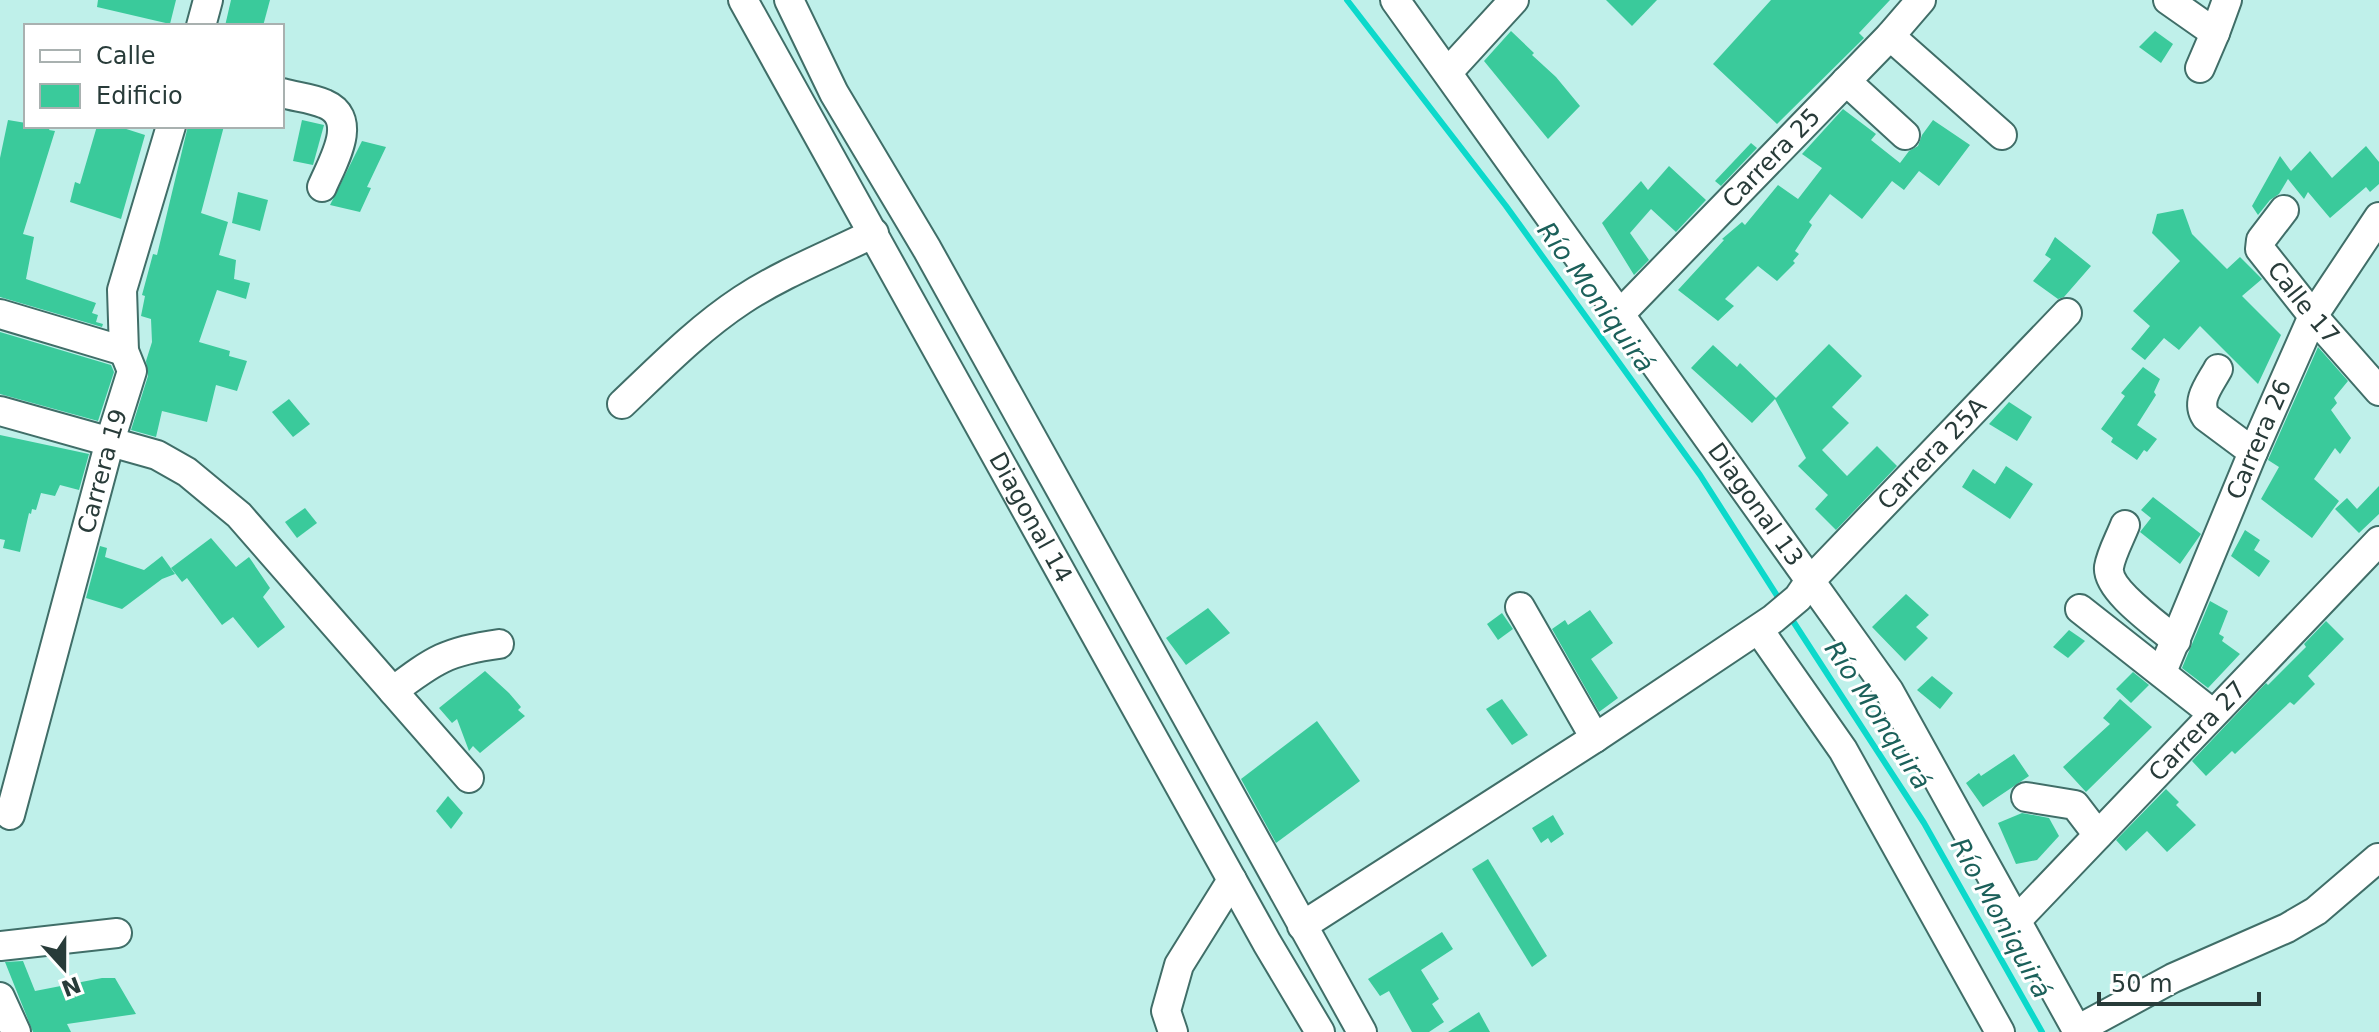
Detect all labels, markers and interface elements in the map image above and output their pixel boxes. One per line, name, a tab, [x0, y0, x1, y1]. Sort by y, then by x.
legend	[24, 24, 284, 128]
text: Calle	[96, 42, 156, 70]
text: Edificio	[96, 82, 183, 110]
street label: Carrera 25	[1717, 102, 1826, 214]
water label: Río Moniquirá	[1531, 216, 1661, 378]
street label: Calle 17	[2262, 256, 2345, 350]
street label: Carrera 26	[2221, 375, 2297, 504]
street label: Carrera 25A	[1872, 392, 1992, 516]
street label: Carrera 19	[72, 406, 133, 536]
street label: Diagonal 13	[1702, 437, 1809, 571]
street label: Diagonal 14	[983, 447, 1078, 587]
water label: Río Monquirá	[1819, 635, 1937, 795]
street label: Carrera 27	[2143, 675, 2252, 787]
water label: Río Moniquirá	[1945, 833, 2057, 1003]
north arrow	[24, 928, 104, 1008]
scale bar	[2099, 956, 2259, 1006]
text: 50 m	[2111, 970, 2173, 998]
text: N	[58, 971, 84, 1001]

